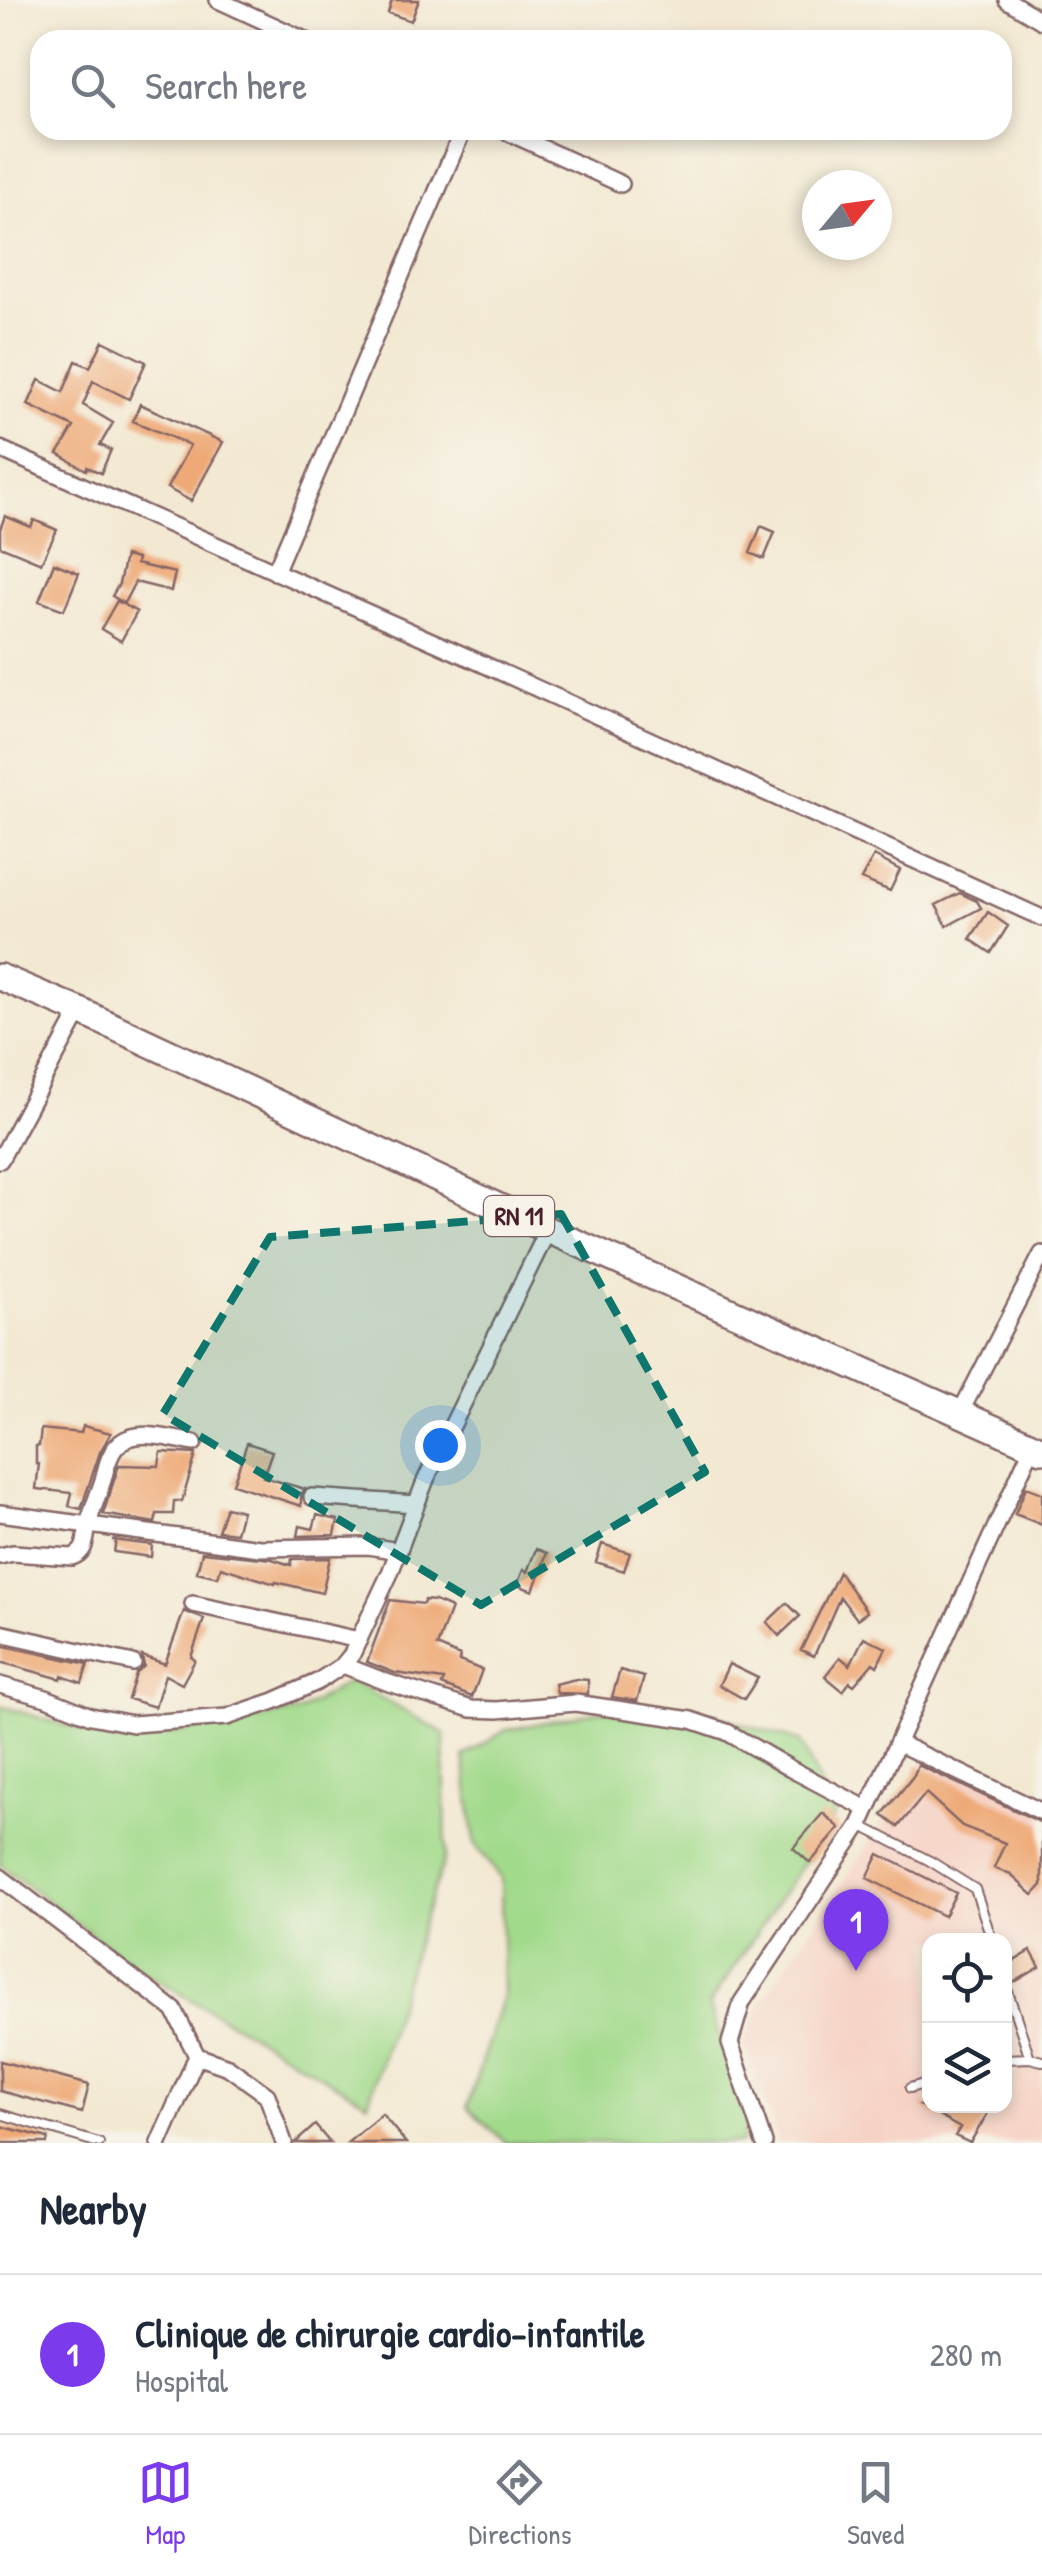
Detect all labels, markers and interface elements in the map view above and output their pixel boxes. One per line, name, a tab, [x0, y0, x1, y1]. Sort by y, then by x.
search box	[30, 30, 1012, 140]
icon: search	[65, 58, 120, 113]
text: Search here	[145, 59, 307, 111]
north arrow	[802, 170, 892, 260]
road number: RN 11	[484, 1196, 554, 1236]
your location	[415, 1420, 466, 1471]
pin: 1	[824, 1888, 888, 1971]
map controls	[922, 1933, 1012, 2113]
button: locate	[922, 1933, 1012, 2023]
button: layers	[922, 2023, 1012, 2113]
text: Nearby	[40, 2180, 147, 2237]
text: Clinique de chirurgie cardio-infantile	[135, 2307, 645, 2359]
text: 1	[67, 2333, 78, 2376]
text: 280 m	[930, 2333, 1002, 2376]
text: Hospital	[135, 2359, 228, 2402]
tab: Map	[138, 2455, 193, 2553]
tab: Directions	[468, 2455, 571, 2553]
tab: Saved	[847, 2455, 904, 2553]

